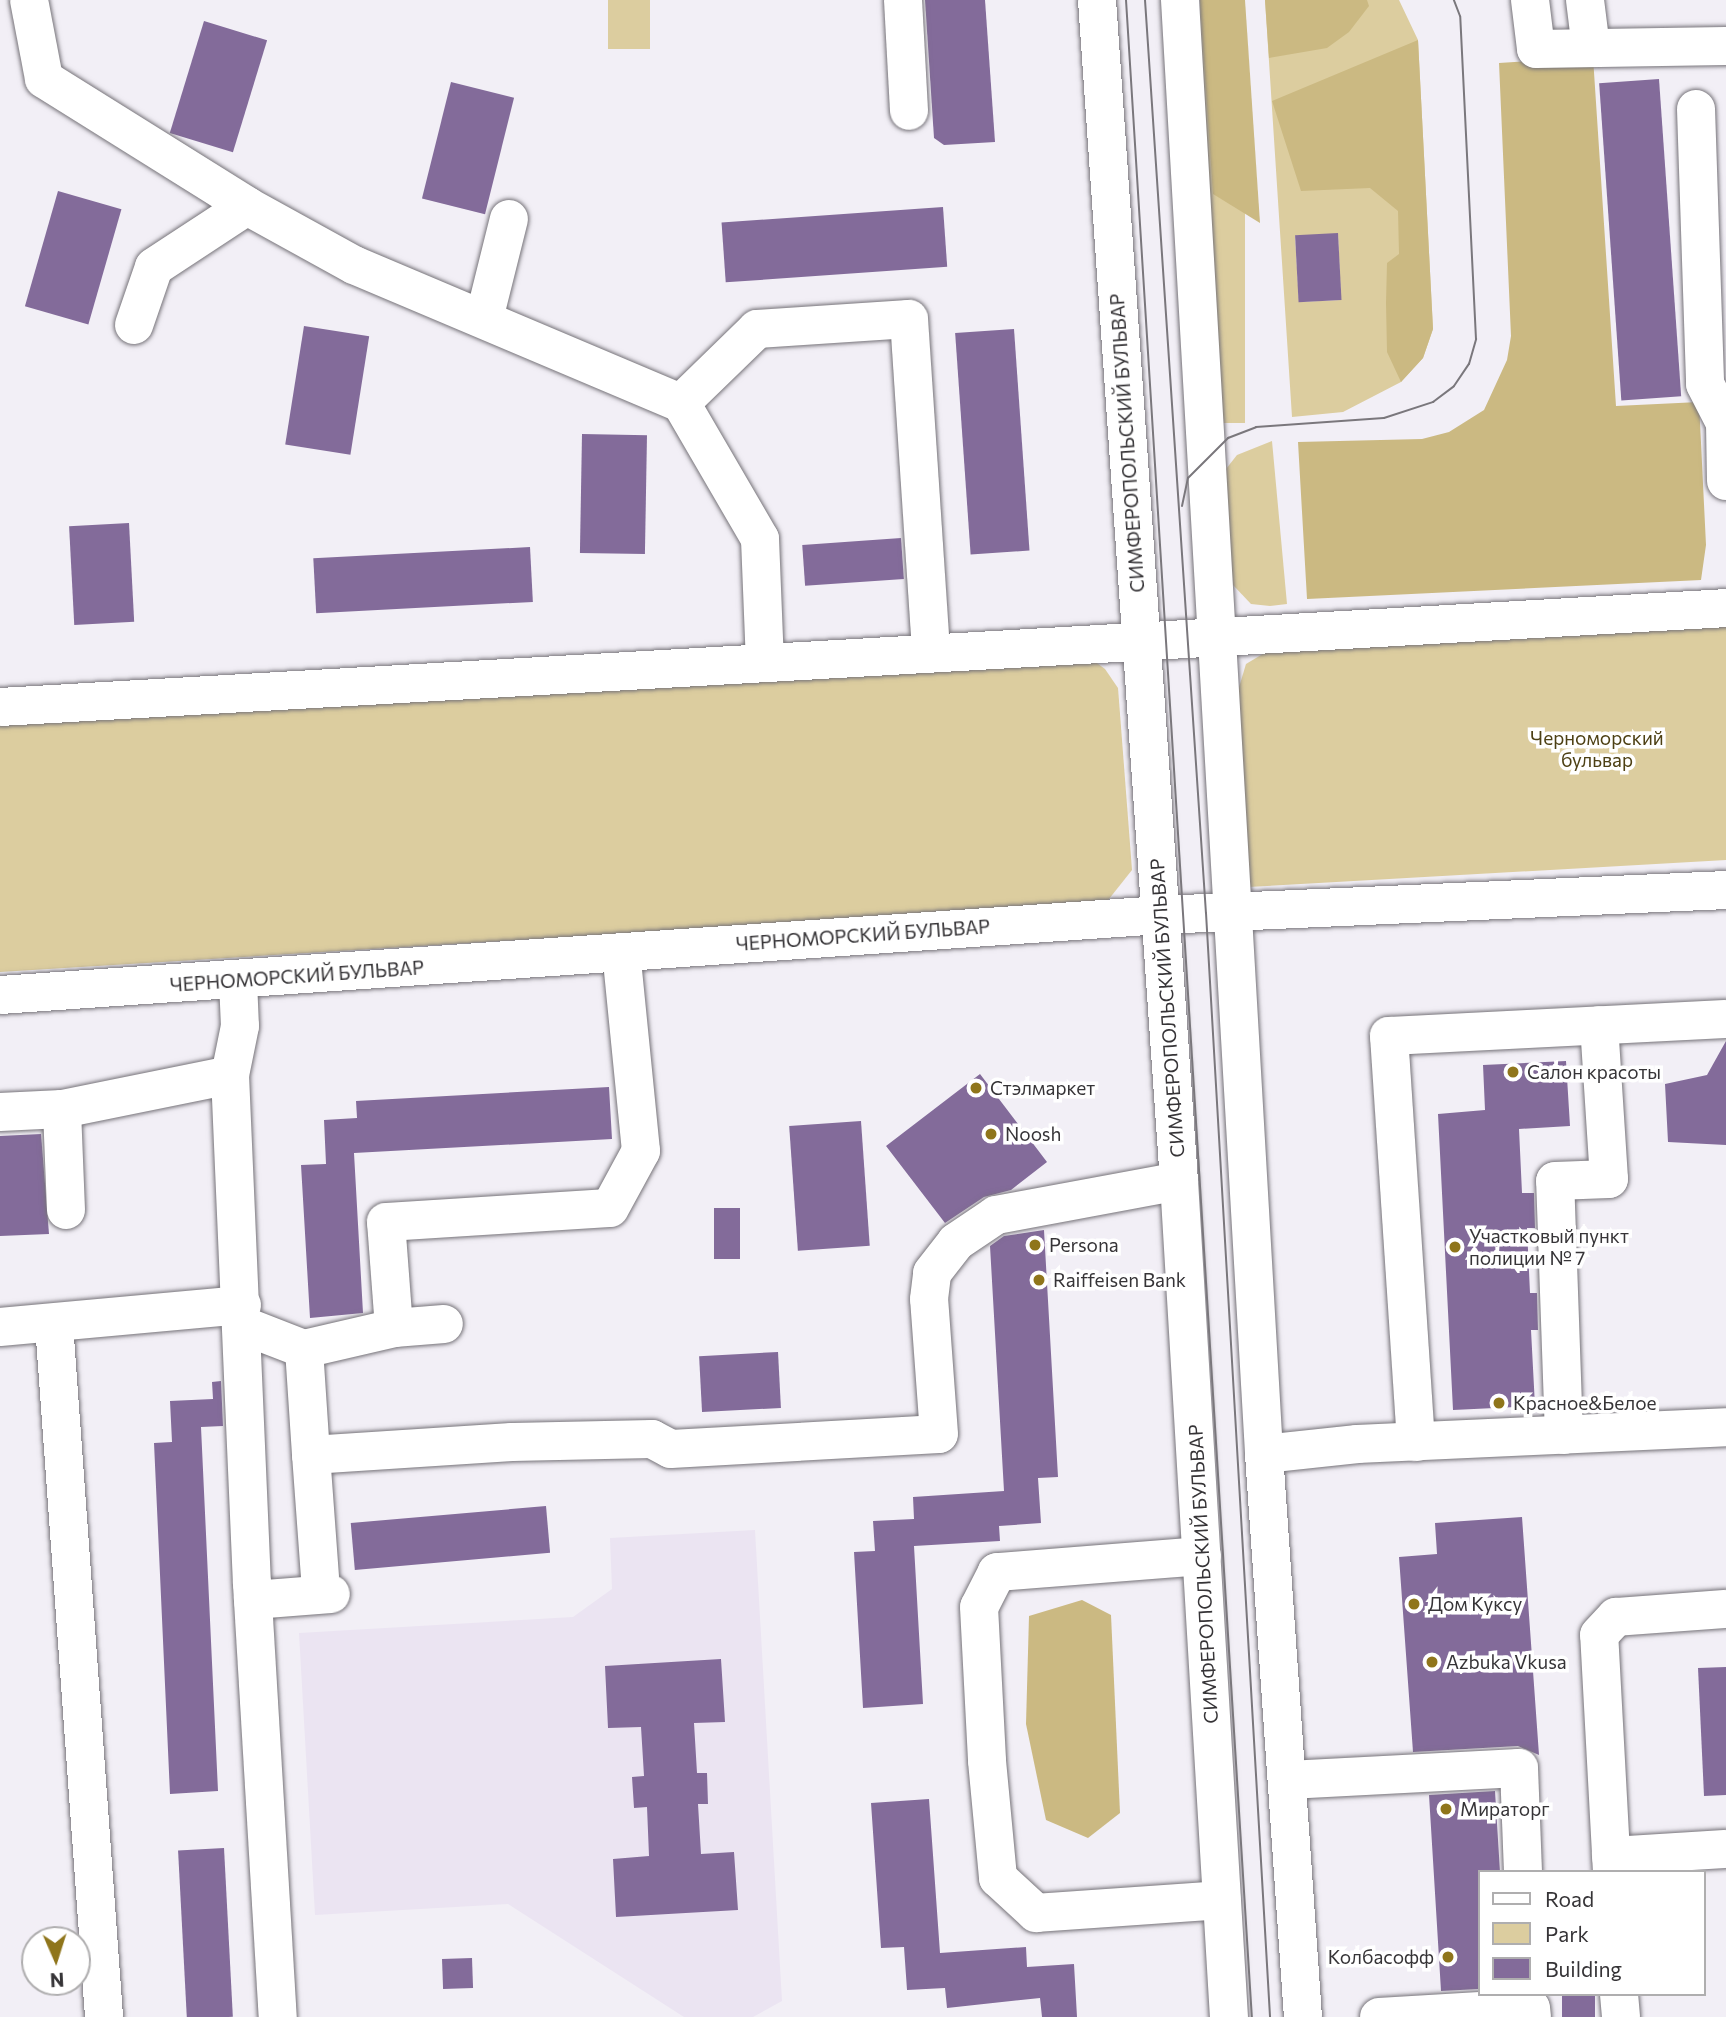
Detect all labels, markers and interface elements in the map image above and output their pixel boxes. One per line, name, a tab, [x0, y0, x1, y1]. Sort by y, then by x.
street label: СИМФЕРОПОЛЬСКИЙ БУЛЬВАР	[1105, 293, 1149, 593]
park label: Черноморский бульвар	[1530, 727, 1664, 771]
street label: СИМФЕРОПОЛЬСКИЙ БУЛЬВАР	[1145, 858, 1189, 1158]
street label: ЧЕРНОМОРСКИЙ БУЛЬВАР	[735, 915, 991, 955]
street label: ЧЕРНОМОРСКИЙ БУЛЬВАР	[169, 956, 425, 996]
place label: Салон красоты	[1527, 1061, 1661, 1083]
marker: Салон красоты	[1505, 1064, 1521, 1080]
place label: Стэлмаркет	[990, 1077, 1095, 1099]
marker: Стэлмаркет	[968, 1080, 984, 1096]
place label: Noosh	[1005, 1123, 1061, 1145]
marker: Noosh	[983, 1126, 999, 1142]
place label: Участковый пункт полиции № 7	[1469, 1225, 1629, 1269]
place label: Persona	[1049, 1234, 1119, 1256]
marker: Persona	[1027, 1237, 1043, 1253]
marker: Участковый пункт полиции № 7	[1447, 1239, 1463, 1255]
place label: Raiffeisen Bank	[1053, 1269, 1186, 1291]
marker: Raiffeisen Bank	[1031, 1272, 1047, 1288]
place label: Красное&Белое	[1513, 1392, 1657, 1414]
marker: Красное&Белое	[1491, 1395, 1507, 1411]
street label: СИМФЕРОПОЛЬСКИЙ БУЛЬВАР	[1184, 1424, 1222, 1724]
place label: Дом Куксу	[1428, 1593, 1522, 1615]
marker: Дом Куксу	[1406, 1596, 1422, 1612]
place label: Azbuka Vkusa	[1446, 1651, 1567, 1673]
marker: Azbuka Vkusa	[1424, 1654, 1440, 1670]
place label: Мираторг	[1460, 1798, 1550, 1820]
marker: Мираторг	[1438, 1801, 1454, 1817]
legend	[1478, 1870, 1705, 1996]
text: Road	[1545, 1886, 1594, 1911]
text: Park	[1545, 1921, 1589, 1946]
north arrow	[21, 1926, 91, 1996]
place label: Колбасофф	[1328, 1946, 1434, 1968]
marker: Колбасофф	[1440, 1949, 1456, 1965]
text: Building	[1545, 1956, 1622, 1981]
text: N	[49, 1969, 65, 1992]

